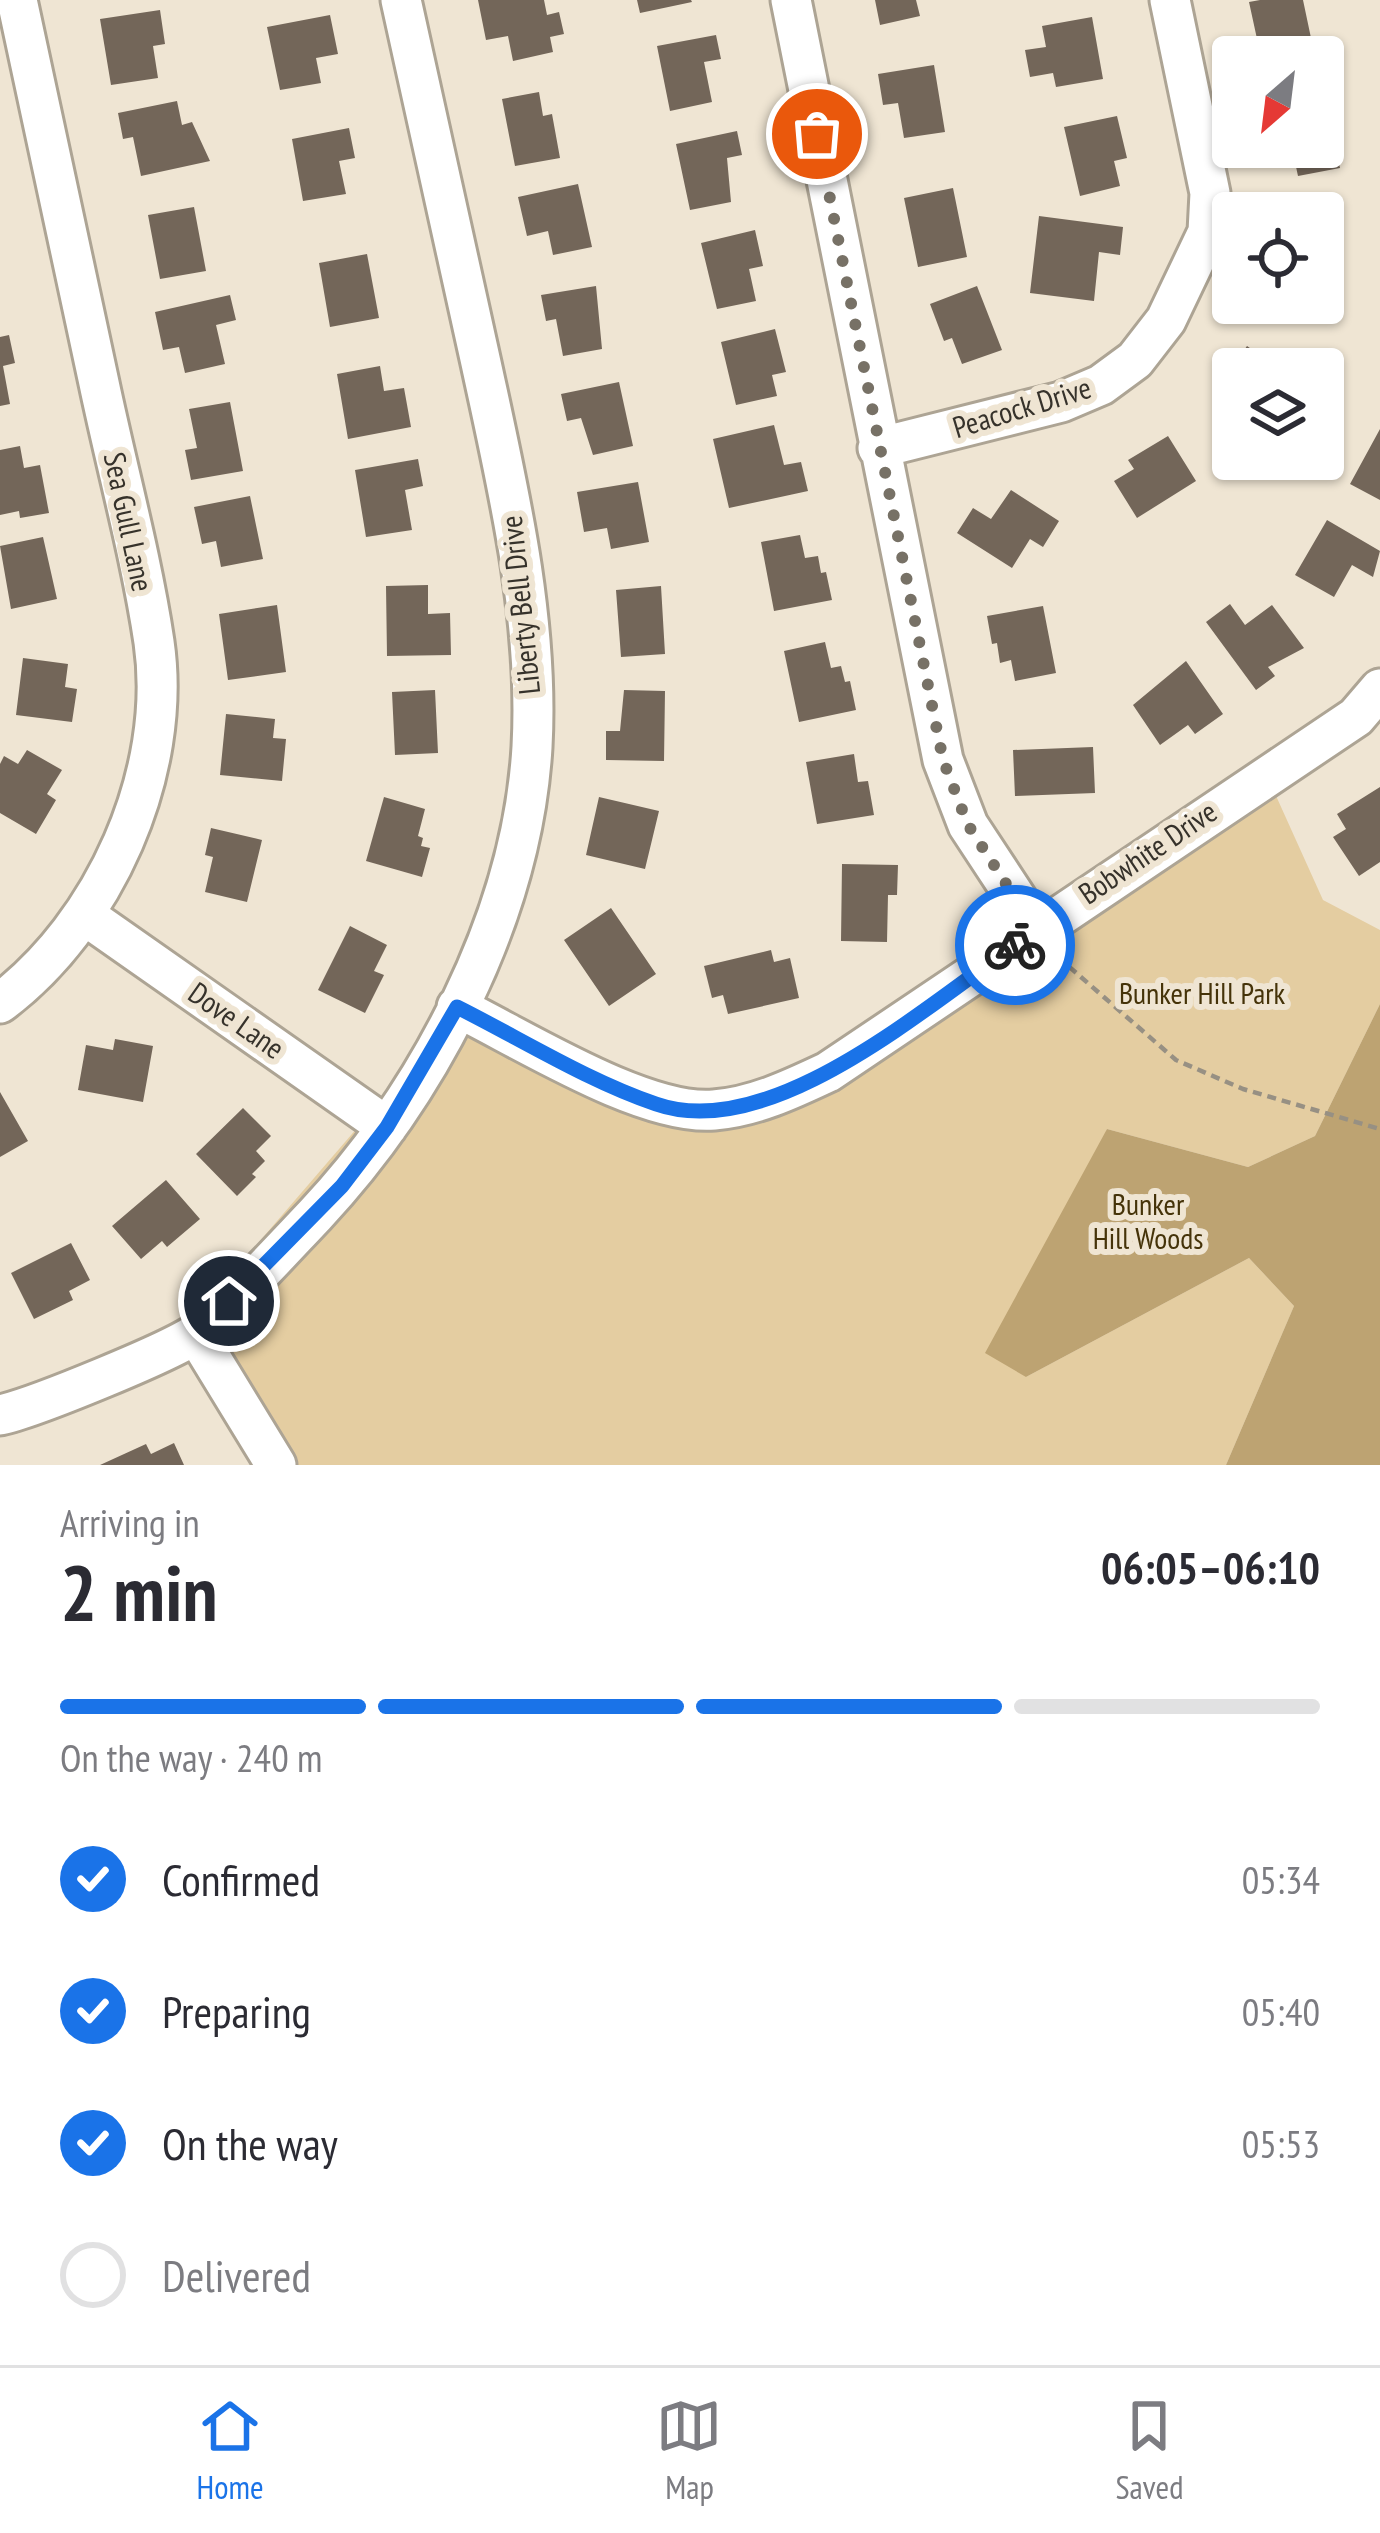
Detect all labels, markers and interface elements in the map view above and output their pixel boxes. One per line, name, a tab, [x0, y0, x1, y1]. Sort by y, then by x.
north arrow	[1212, 36, 1344, 168]
map controls	[1212, 36, 1344, 480]
pin	[766, 83, 868, 185]
icon: bag	[784, 101, 850, 167]
button: locate	[1212, 192, 1344, 324]
button: layers	[1212, 348, 1344, 480]
street label: Peacock Drive	[948, 367, 1095, 446]
street label: Sea Gull Lane	[96, 449, 163, 595]
street label: Liberty Bell Drive	[491, 514, 548, 696]
street label: Bobwhite Drive	[1071, 791, 1224, 912]
courier	[955, 885, 1075, 1005]
icon: bike	[982, 912, 1048, 978]
street label: Dove Lane	[181, 973, 292, 1067]
park label: Bunker Hill Park	[1119, 973, 1285, 1012]
park label: Bunker Hill Woods	[1093, 1184, 1203, 1257]
pin	[178, 1250, 280, 1352]
icon: home	[196, 1268, 262, 1334]
text: Arriving in	[60, 1497, 200, 1548]
text: 06:05–06:10	[1101, 1538, 1320, 1596]
text: 2 min	[60, 1542, 218, 1643]
text: On the way · 240 m	[60, 1732, 322, 1783]
icon: check	[60, 1846, 126, 1912]
text: Confirmed	[162, 1850, 320, 1908]
text: 05:34	[1242, 1854, 1320, 1905]
icon: check	[60, 1978, 126, 2044]
text: Preparing	[162, 1982, 311, 2040]
text: 05:40	[1242, 1986, 1320, 2037]
icon: check	[60, 2110, 126, 2176]
text: On the way	[162, 2114, 338, 2172]
text: 05:53	[1242, 2118, 1320, 2169]
text: Delivered	[162, 2246, 311, 2304]
tab: Home	[196, 2393, 264, 2508]
tab: Map	[656, 2393, 722, 2508]
tab: Saved	[1115, 2393, 1183, 2508]

